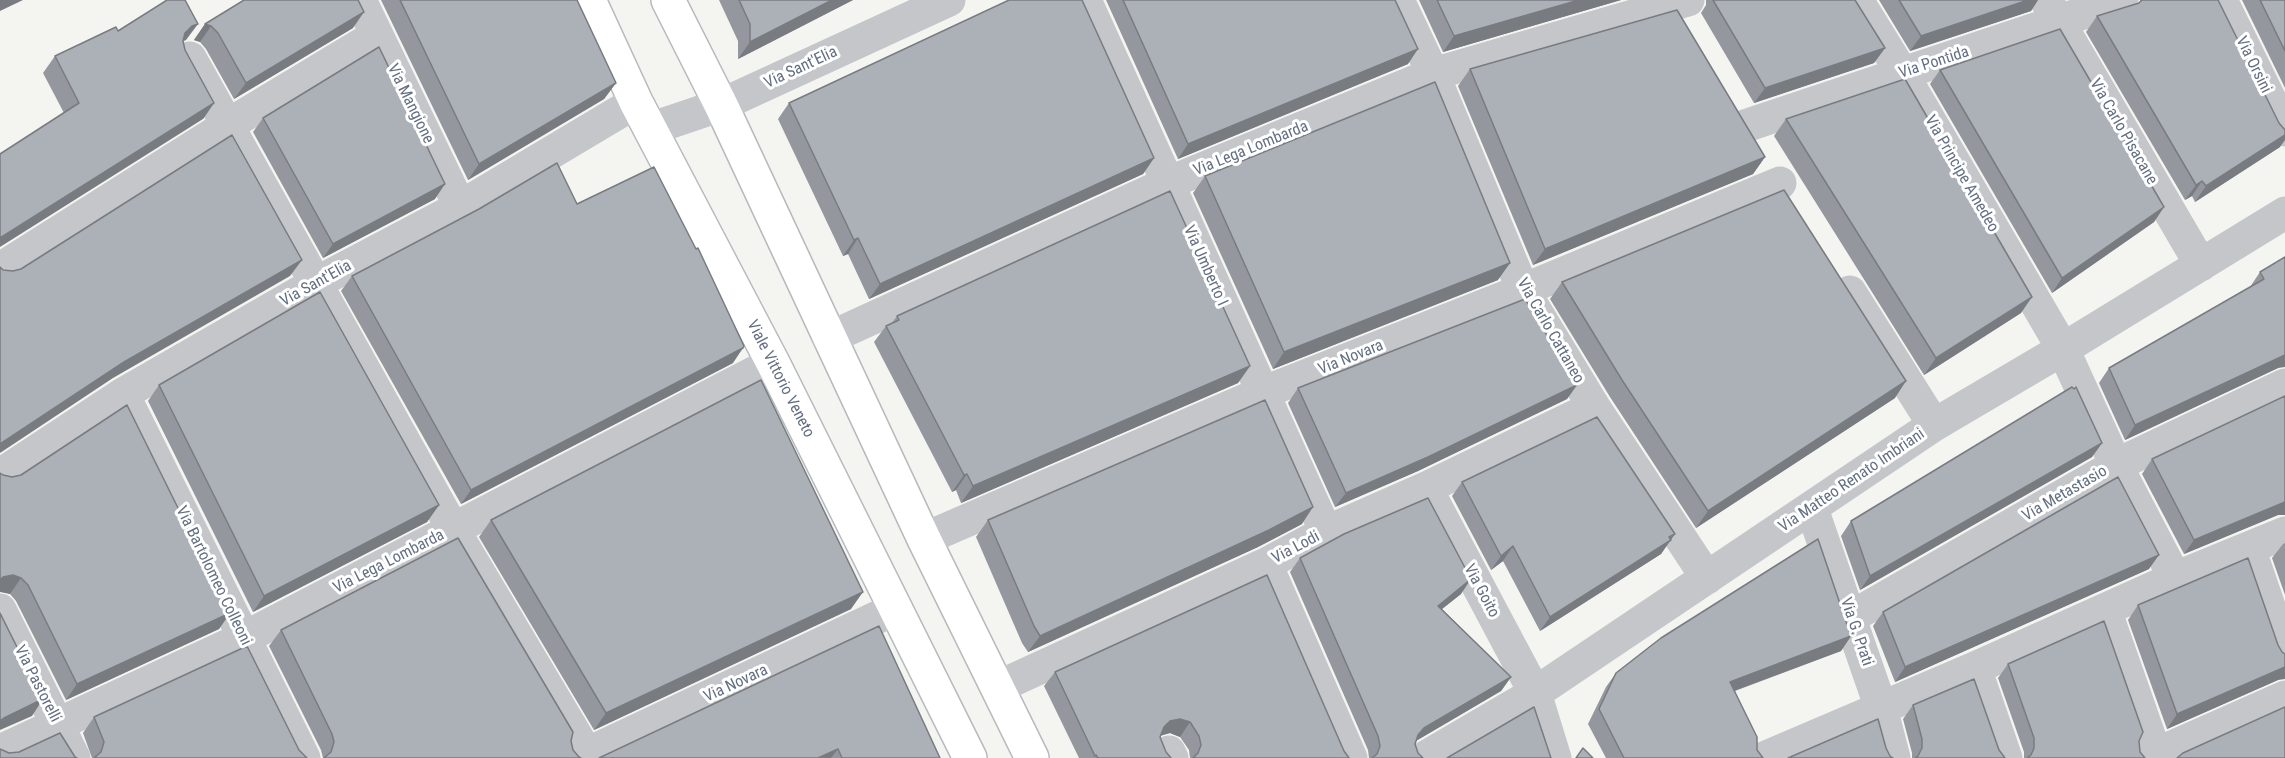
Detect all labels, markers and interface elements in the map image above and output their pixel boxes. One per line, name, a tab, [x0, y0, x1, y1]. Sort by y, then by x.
street label: Via Orsini	[2231, 33, 2275, 97]
street label: Via Sant'Elia	[762, 43, 840, 93]
street label: Via Pontida	[1897, 43, 1971, 83]
street label: Via Mangione	[382, 61, 438, 147]
street label: Via Carlo Pisacane	[2085, 76, 2161, 188]
street label: Via Principe Amedeo	[1920, 112, 2002, 236]
street label: Via Lega Lombarda	[1191, 117, 1311, 181]
street label: Via Umberto I	[1179, 223, 1231, 309]
street label: Via Sant'Elia	[277, 257, 355, 311]
street label: Via Carlo Cattaneo	[1512, 275, 1588, 387]
street label: Viale Vittorio Veneto	[742, 317, 818, 441]
street label: Via Novara	[1316, 336, 1386, 380]
street label: Via Matteo Renato Imbriani	[1775, 425, 1929, 537]
street label: Via Metastasio	[2019, 462, 2111, 526]
street label: Via Bartolomeo Colleoni	[171, 503, 255, 649]
street label: Via Lega Lombarda	[330, 526, 448, 598]
street label: Via Lodi	[1269, 527, 1323, 569]
street label: Via Goito	[1459, 561, 1503, 621]
street label: Via G. Prati	[1835, 595, 1877, 669]
street label: Via Pastorelli	[9, 642, 65, 726]
street label: Via Novara	[701, 661, 771, 707]

